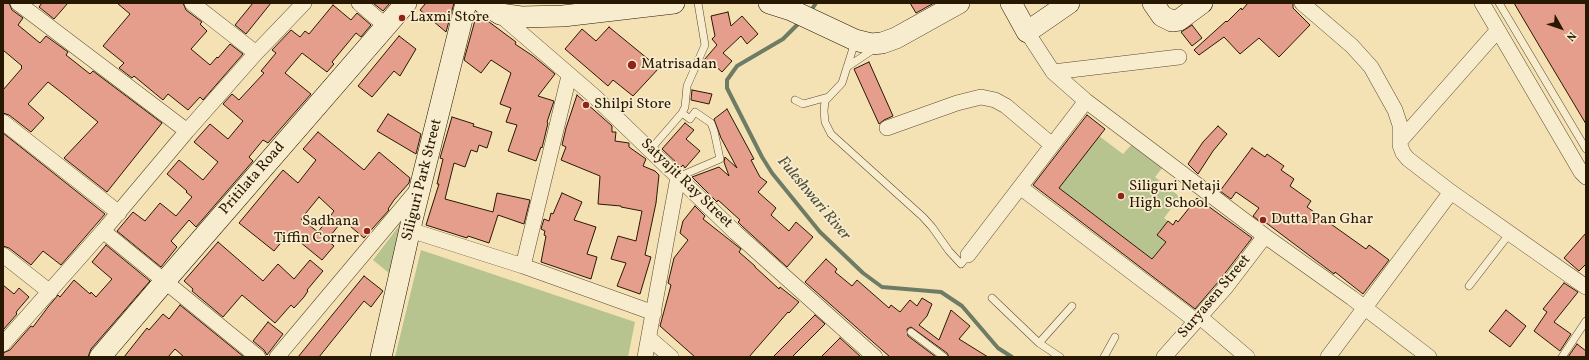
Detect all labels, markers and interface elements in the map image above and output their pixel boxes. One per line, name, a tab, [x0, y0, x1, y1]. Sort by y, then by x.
north arrow	[1541, 8, 1581, 48]
place label: Laxmi Store	[410, 9, 489, 27]
marker: Laxmi Store	[397, 13, 407, 23]
text: N	[1562, 28, 1579, 44]
place label: Matrisadan	[641, 56, 717, 74]
marker: Matrisadan	[626, 59, 638, 71]
place label: Shilpi Store	[594, 96, 671, 114]
marker: Shilpi Store	[581, 100, 591, 110]
street label: Siliguri Park Street	[399, 117, 447, 243]
street label: Satyajit Ray Street	[636, 135, 736, 233]
street label: Pritilata Road	[216, 139, 290, 219]
water label: Fuleshwari River	[772, 153, 854, 245]
place label: Siliguri Netaji High School	[1129, 178, 1220, 213]
marker: Siliguri Netaji High School	[1116, 191, 1126, 201]
place label: Dutta Pan Ghar	[1271, 211, 1373, 229]
place label: Sadhana Tiffin Corner	[274, 213, 359, 248]
marker: Dutta Pan Ghar	[1258, 215, 1268, 225]
marker: Sadhana Tiffin Corner	[362, 226, 372, 236]
street label: Suryasen Street	[1175, 252, 1255, 342]

